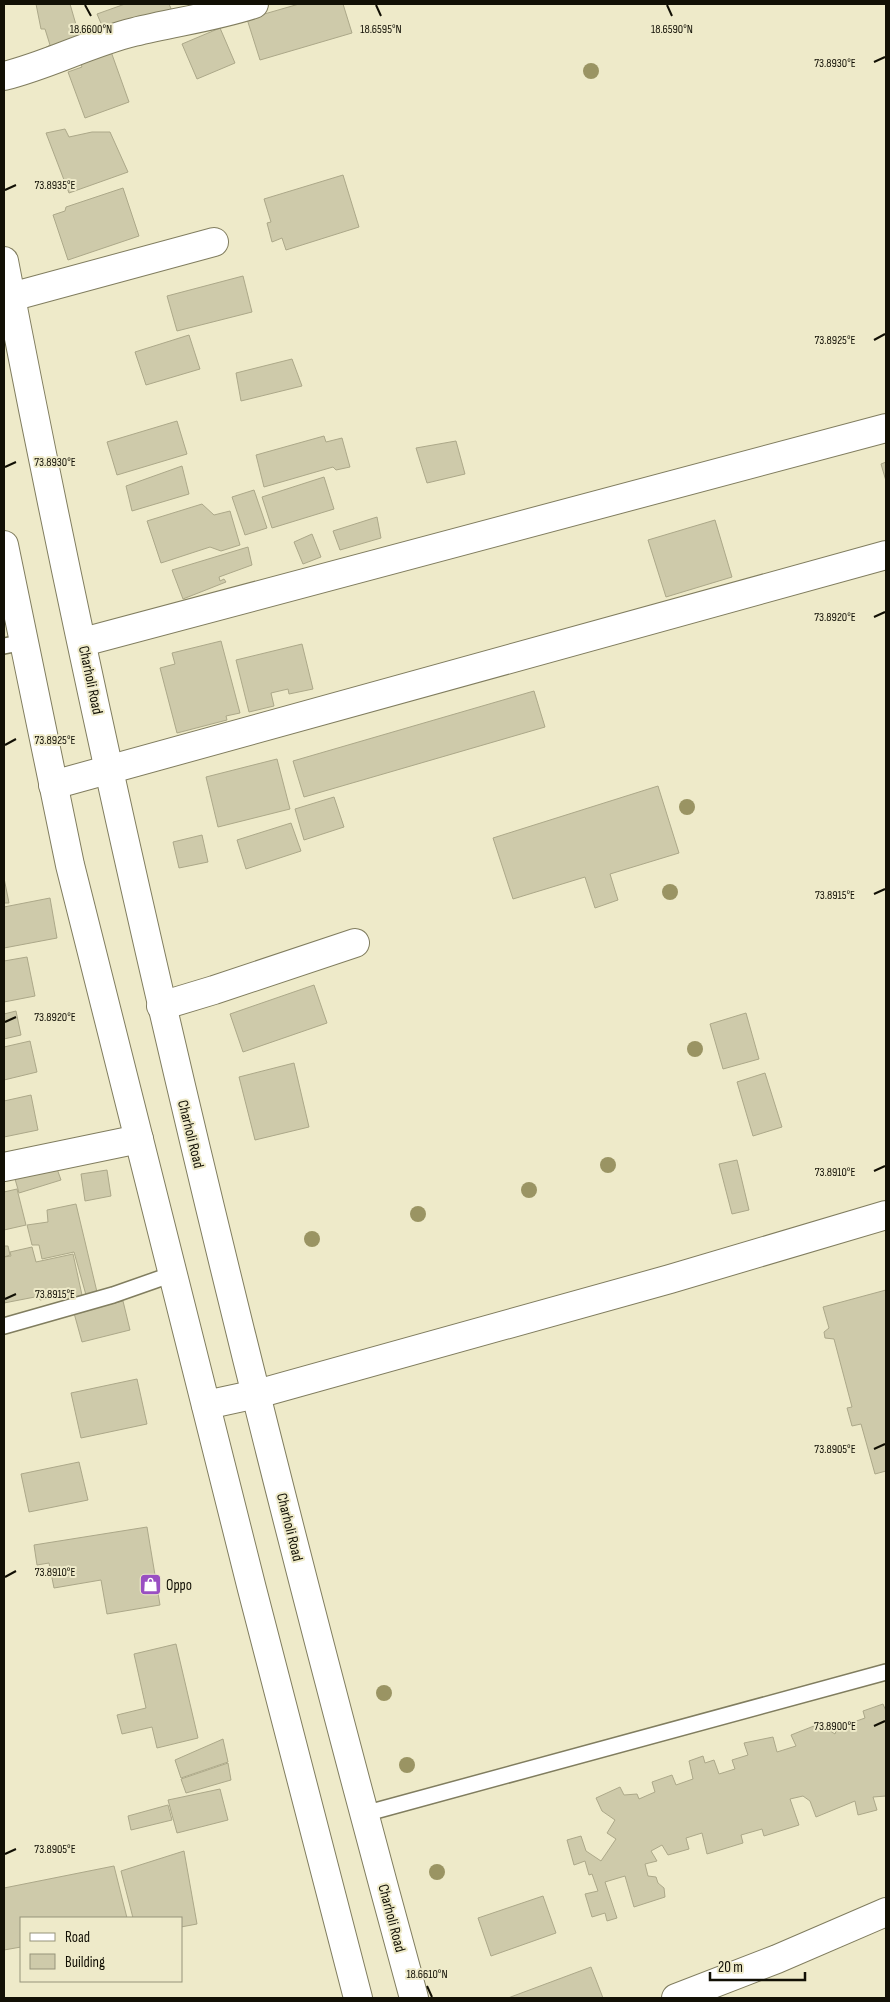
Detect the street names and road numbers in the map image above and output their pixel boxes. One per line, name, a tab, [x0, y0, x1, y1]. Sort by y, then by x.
street label: Charholi Road	[74, 644, 107, 716]
street label: Charholi Road	[173, 1098, 208, 1170]
street label: Charholi Road	[272, 1491, 307, 1563]
street label: Charholi Road	[373, 1882, 410, 1954]

